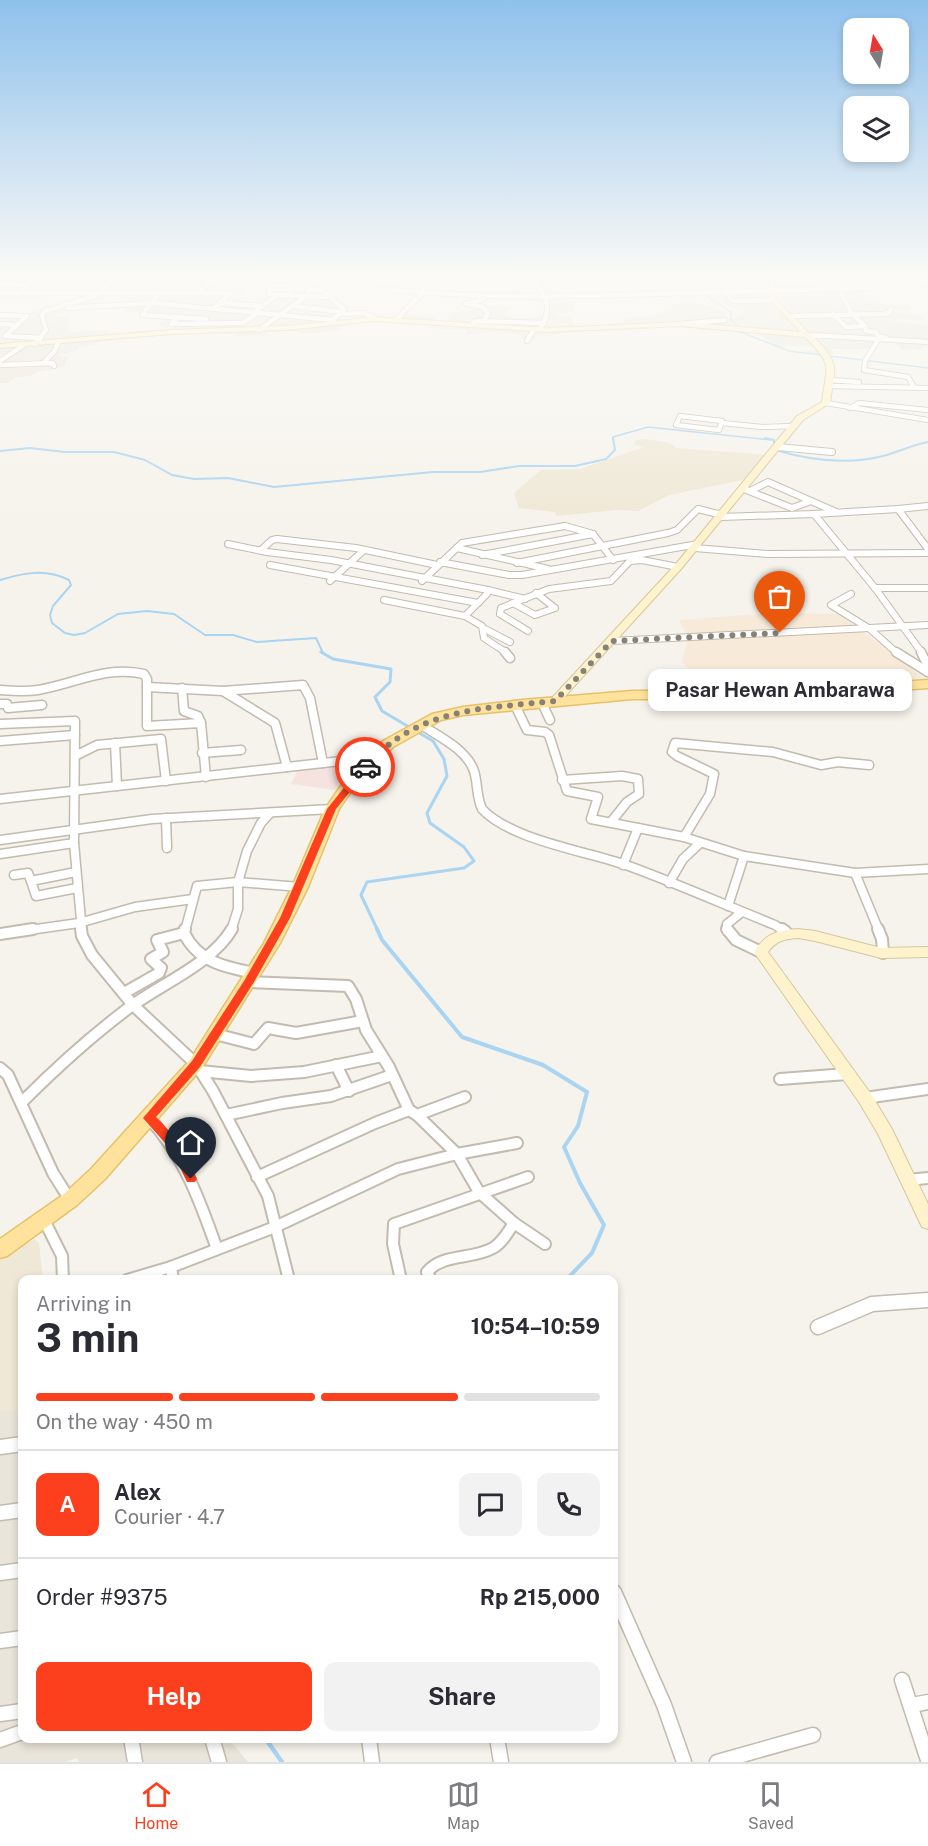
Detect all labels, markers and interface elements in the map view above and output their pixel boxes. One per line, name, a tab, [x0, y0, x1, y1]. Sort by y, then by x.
north arrow	[843, 18, 909, 84]
map controls	[843, 18, 909, 162]
button: layers	[843, 96, 909, 162]
pin	[754, 571, 805, 633]
icon: bag	[763, 580, 796, 613]
callout: Pasar Hewan Ambarawa	[648, 669, 912, 711]
text: Pasar Hewan Ambarawa	[665, 678, 895, 702]
courier	[335, 737, 395, 797]
icon: car	[349, 751, 382, 784]
pin	[165, 1117, 216, 1179]
icon: home	[174, 1126, 207, 1159]
text: Arriving in	[36, 1292, 131, 1316]
text: 10:54–10:59	[471, 1313, 600, 1339]
text: 3 min	[36, 1315, 139, 1361]
text: On the way · 450 m	[36, 1410, 213, 1434]
button: chat	[459, 1473, 522, 1536]
button: phone	[537, 1473, 600, 1536]
text: Alex	[114, 1479, 161, 1505]
text: A	[60, 1491, 75, 1517]
text: Courier · 4.7	[114, 1505, 225, 1529]
text: Order #9375	[36, 1584, 168, 1610]
text: Rp 215,000	[480, 1584, 600, 1610]
button: Help	[36, 1662, 312, 1731]
button: Share	[324, 1662, 600, 1731]
tab: Home	[134, 1778, 178, 1833]
tab: Map	[447, 1778, 480, 1833]
tab: Saved	[748, 1778, 794, 1833]

